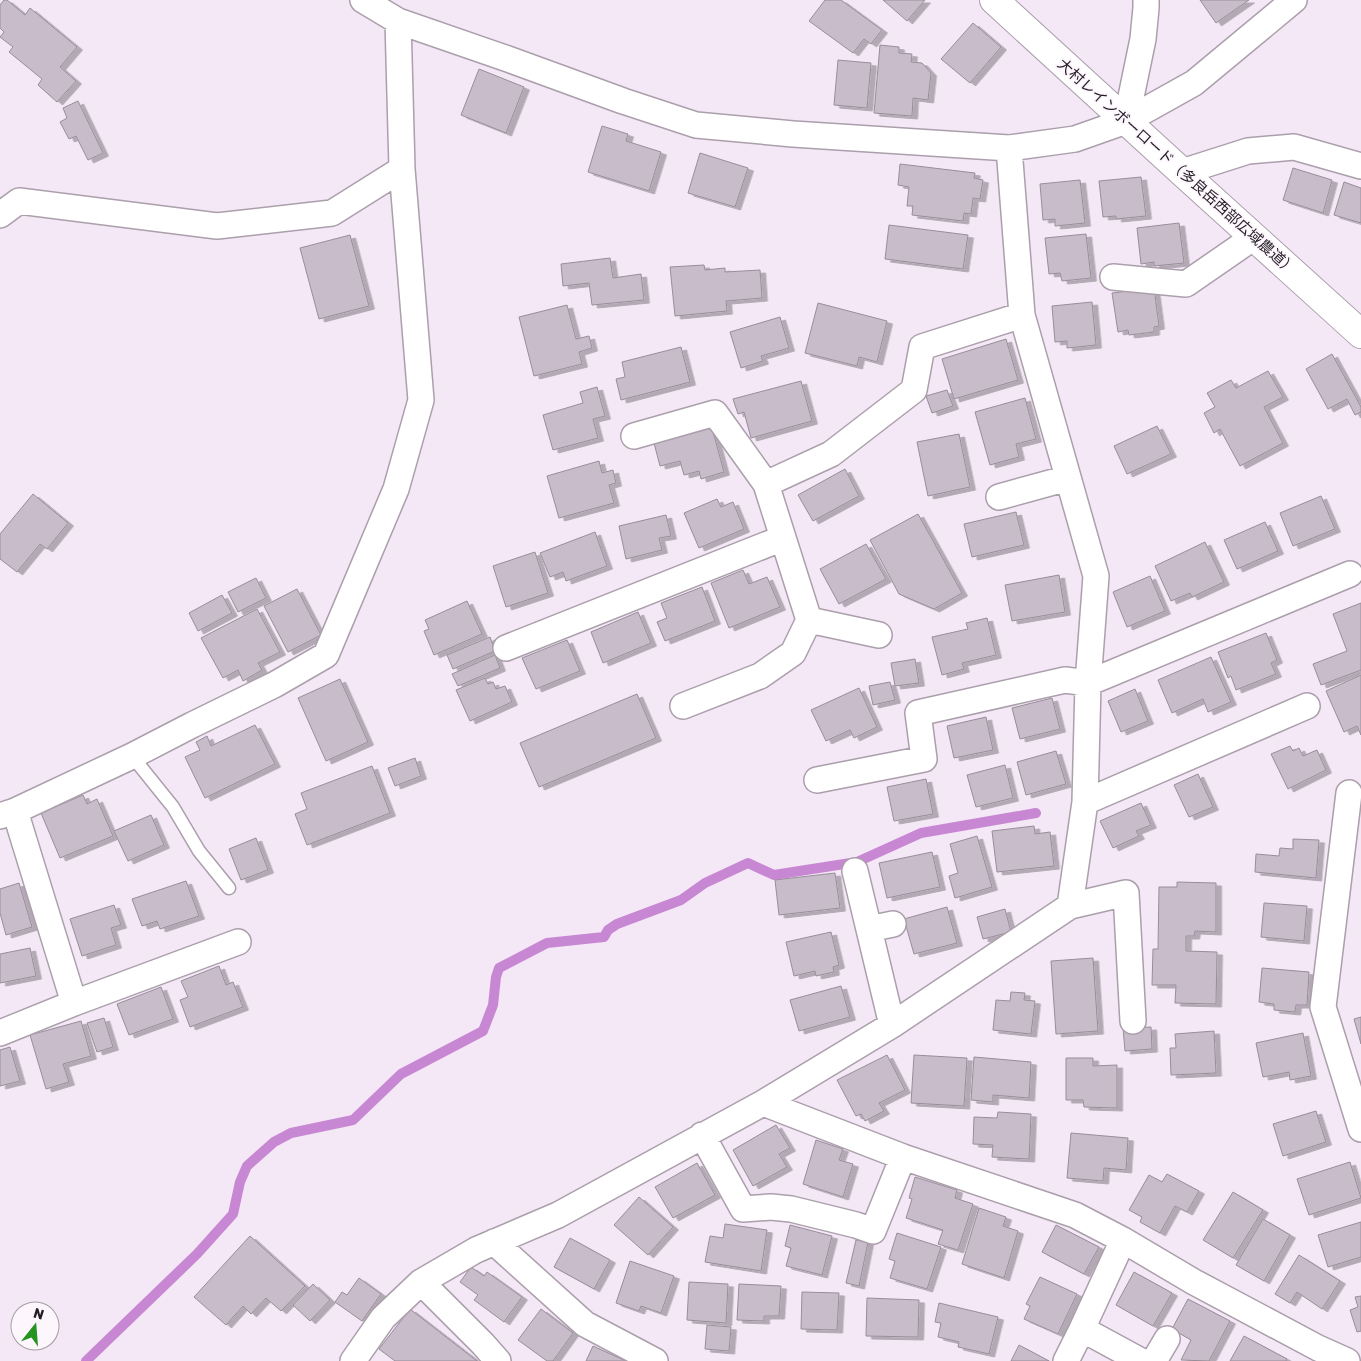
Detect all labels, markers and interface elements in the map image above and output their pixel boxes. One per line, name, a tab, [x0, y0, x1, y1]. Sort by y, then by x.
street label: 大村レインボーロード（多良岳西部広域農道）	[1054, 55, 1300, 279]
north arrow	[10, 1301, 60, 1351]
text: N	[31, 1304, 46, 1324]

